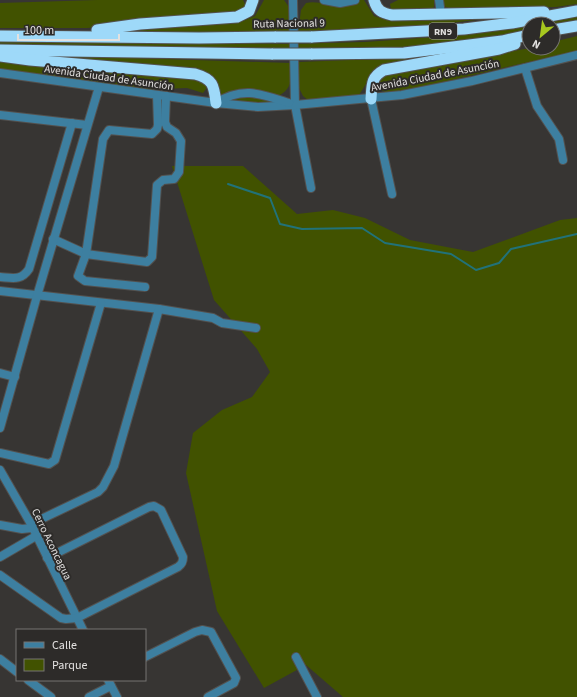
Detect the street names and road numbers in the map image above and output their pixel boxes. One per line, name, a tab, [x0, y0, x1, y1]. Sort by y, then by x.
street label: Ruta Nacional 9	[253, 15, 325, 32]
road number: RN9	[429, 23, 457, 39]
street label: Avenida Ciudad de Asunción	[370, 56, 500, 95]
street label: Avenida Ciudad de Asunción	[43, 61, 174, 94]
street label: Cerro Aconcagua	[28, 506, 75, 582]

